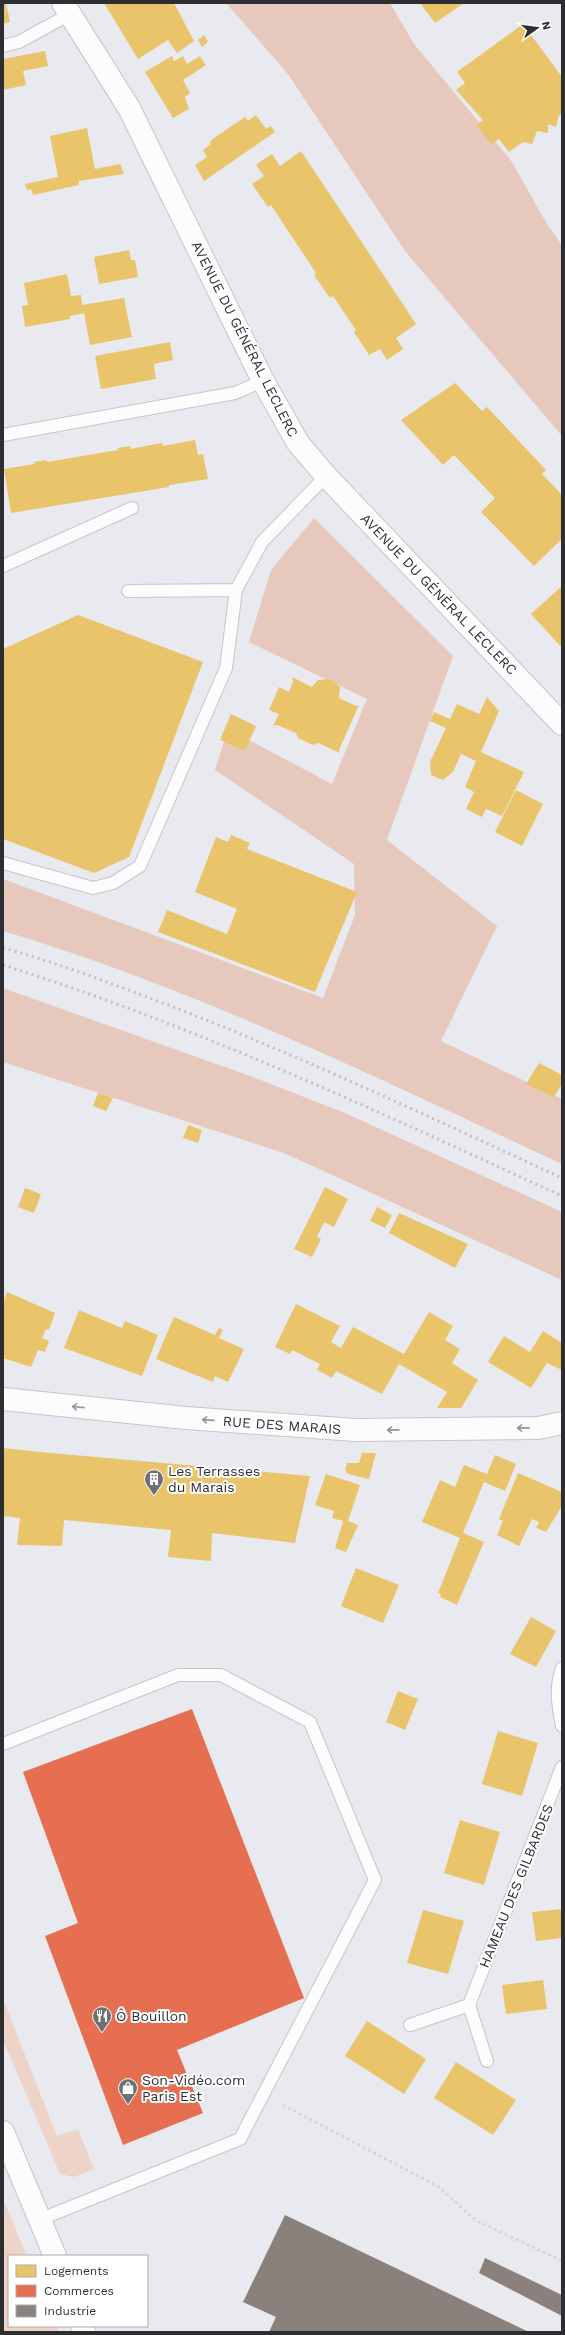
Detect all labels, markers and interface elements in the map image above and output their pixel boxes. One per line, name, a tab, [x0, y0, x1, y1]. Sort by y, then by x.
north arrow	[517, 8, 557, 48]
text: N	[539, 20, 554, 31]
street label: AVENUE DU GÉNÉRAL LECLERC	[188, 238, 302, 440]
street label: AVENUE DU GÉNÉRAL LECLERC	[358, 510, 520, 678]
one-way arrow	[72, 1403, 85, 1411]
street label: RUE DES MARAIS	[222, 1413, 342, 1437]
one-way arrow	[202, 1416, 215, 1423]
one-way arrow	[517, 1424, 530, 1432]
one-way arrow	[387, 1426, 400, 1433]
place label: Les Terrasses du Marais	[168, 1463, 260, 1495]
building icon: Les Terrasses du Marais	[143, 1468, 165, 1496]
street label: HAMEAU DES GILBARDES	[476, 1802, 556, 1970]
restaurant icon: Ô Bouillon	[91, 2005, 113, 2033]
place label: Ô Bouillon	[116, 2008, 187, 2024]
place label: Son-Vidéo.com Paris Est	[142, 2072, 245, 2104]
shop icon: Son-Vidéo.com Paris Est	[117, 2077, 139, 2105]
legend	[8, 2255, 148, 2327]
text: Logements	[44, 2264, 109, 2278]
text: Commerces	[44, 2284, 114, 2298]
text: Industrie	[44, 2304, 96, 2318]

